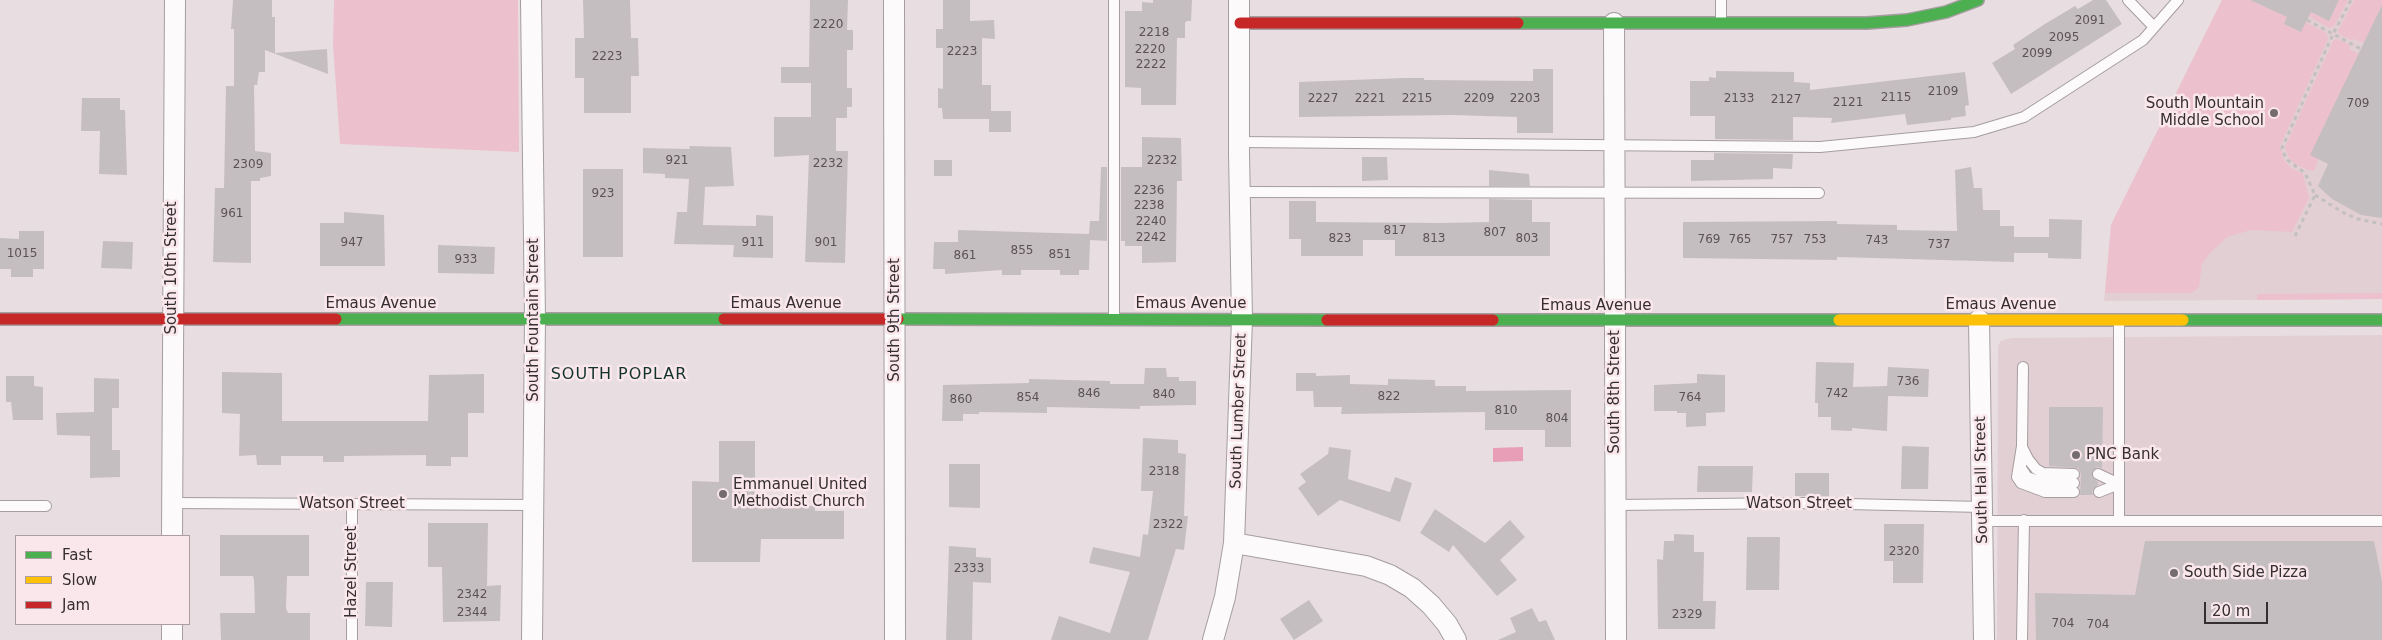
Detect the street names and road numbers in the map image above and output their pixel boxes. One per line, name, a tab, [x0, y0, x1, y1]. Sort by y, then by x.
street label: South 10th Street	[163, 201, 181, 335]
street label: South Fountain Street	[525, 238, 543, 402]
street label: South 9th Street	[886, 258, 904, 382]
street label: Emaus Avenue	[325, 295, 437, 313]
street label: Emaus Avenue	[730, 295, 842, 313]
street label: Emaus Avenue	[1135, 295, 1247, 313]
street label: Emaus Avenue	[1945, 296, 2057, 314]
street label: Emaus Avenue	[1540, 297, 1652, 315]
street label: South 8th Street	[1606, 330, 1624, 454]
street label: South Lumber Street	[1227, 333, 1251, 489]
street label: South Hall Street	[1972, 416, 1992, 544]
street label: Watson Street	[299, 495, 405, 513]
street label: Watson Street	[1746, 495, 1852, 513]
street label: Hazel Street	[343, 526, 361, 618]

